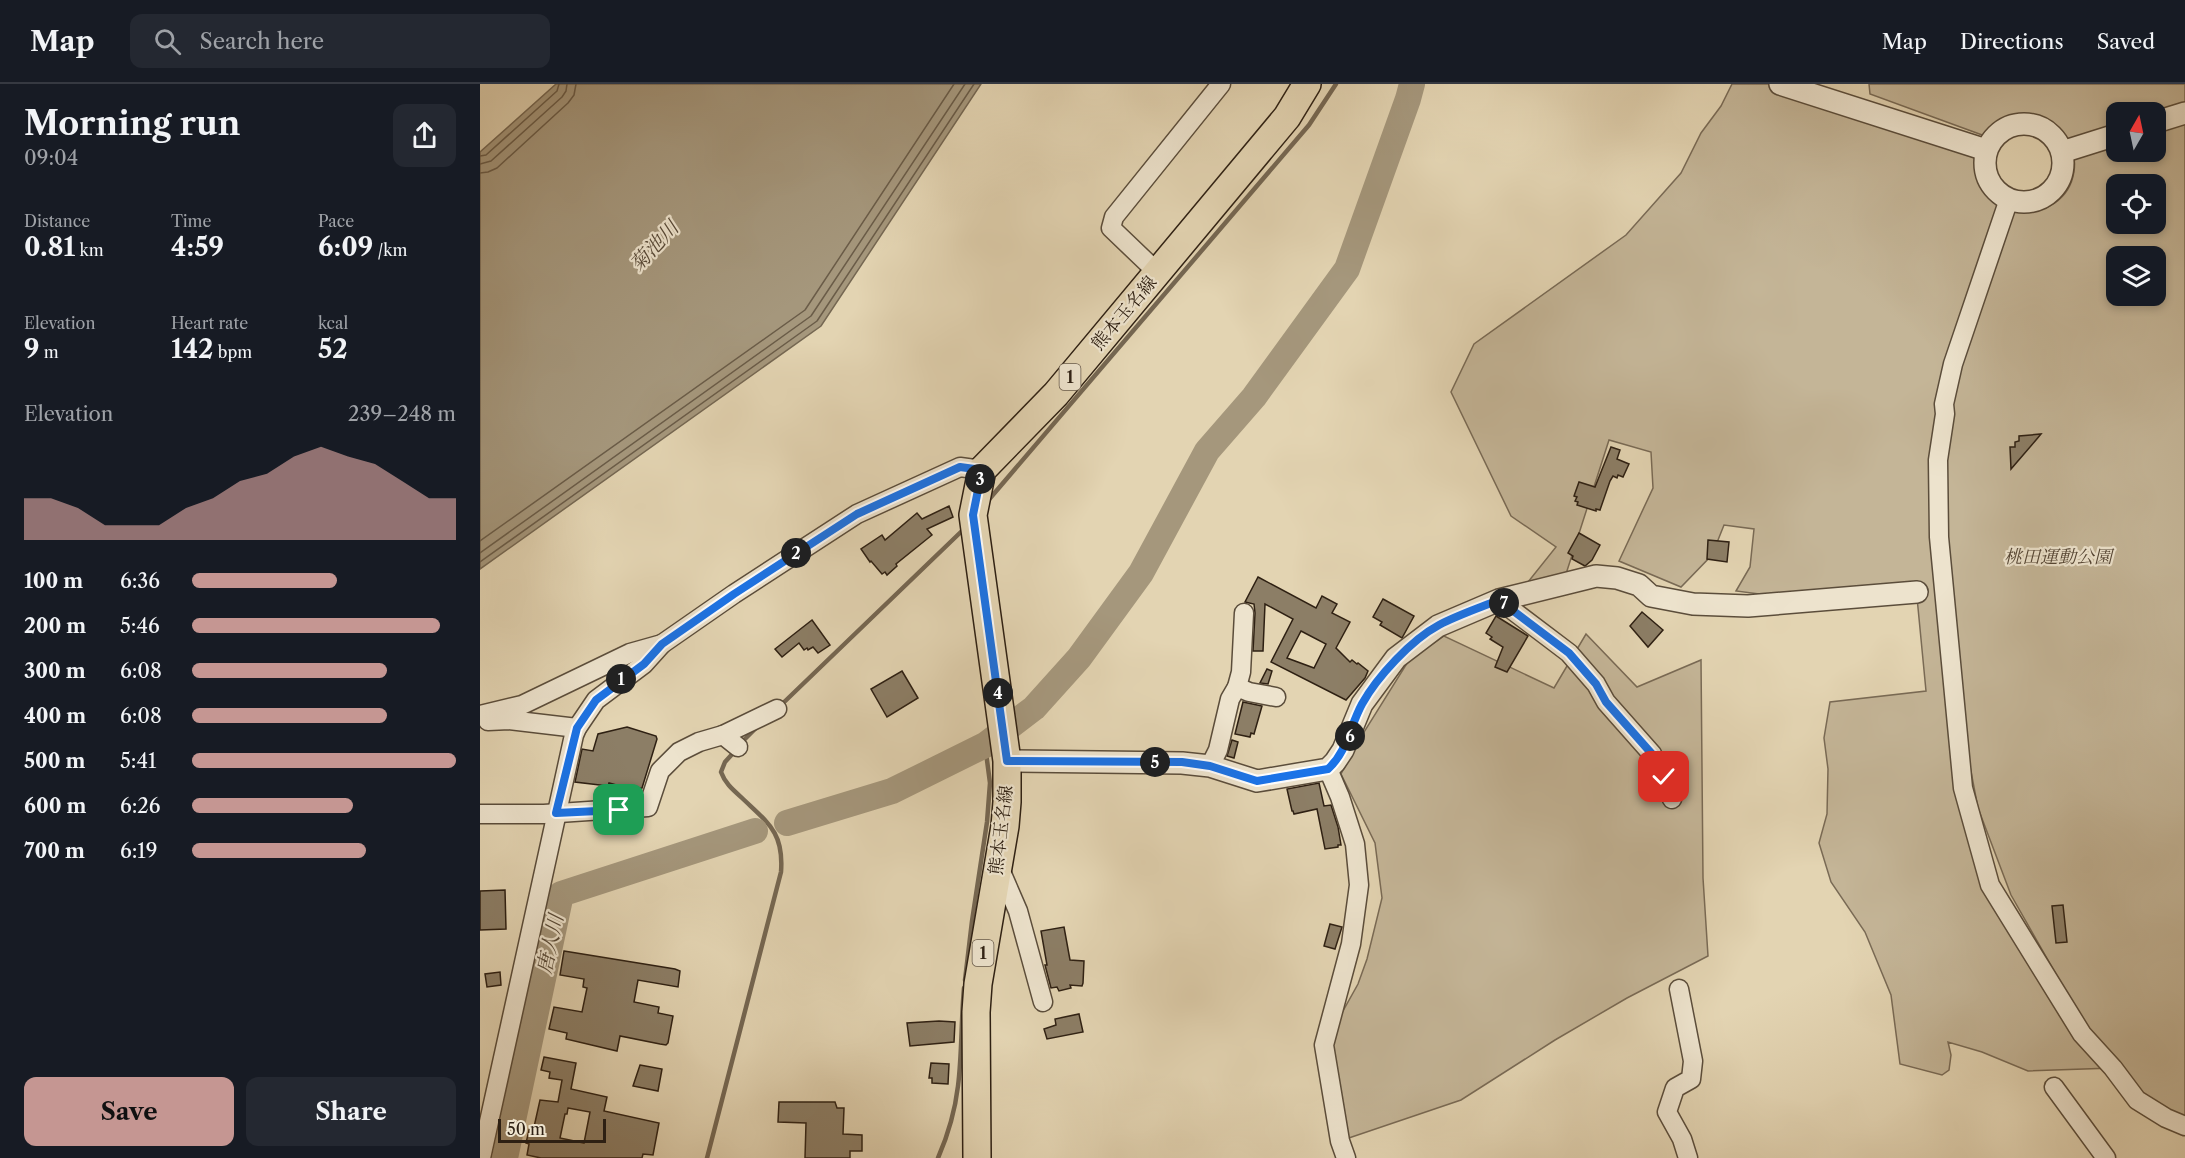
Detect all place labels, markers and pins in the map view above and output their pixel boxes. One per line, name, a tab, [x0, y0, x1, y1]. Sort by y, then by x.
pin: 3	[965, 464, 995, 494]
pin: 2	[781, 538, 811, 568]
pin: 7	[1489, 588, 1519, 618]
pin: 1	[606, 664, 636, 694]
pin: 4	[983, 678, 1013, 708]
pin: 6	[1335, 721, 1365, 751]
pin: 5	[1140, 747, 1170, 777]
pin	[1638, 751, 1689, 802]
pin	[593, 784, 644, 835]

